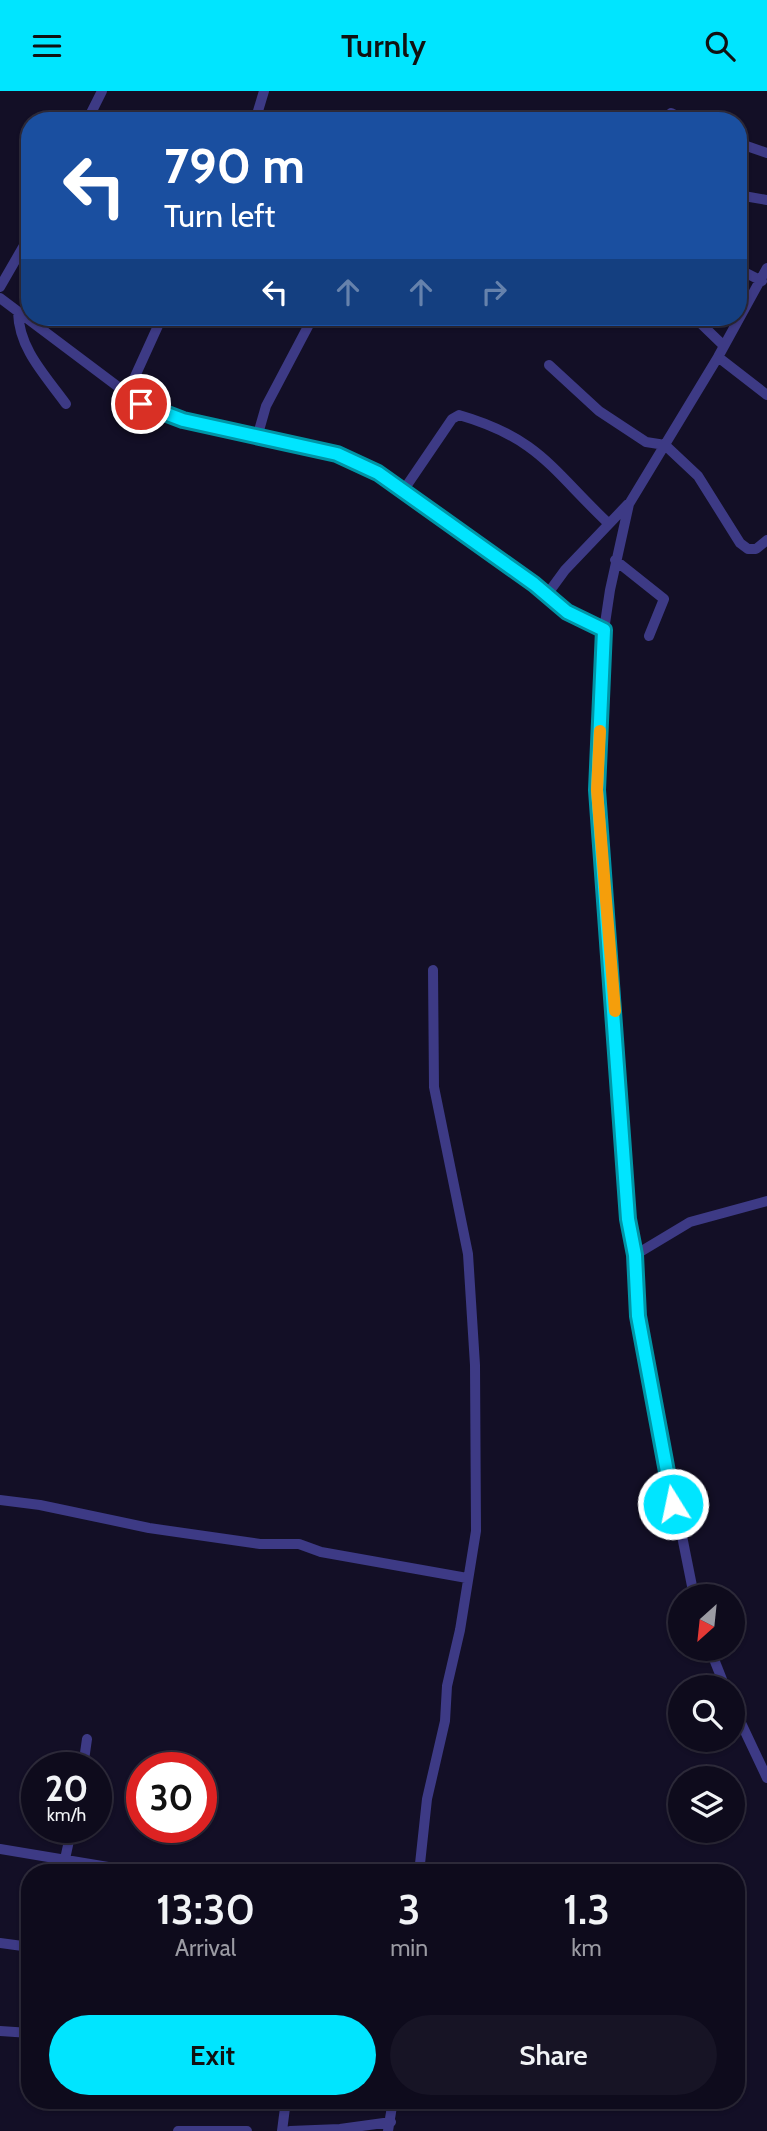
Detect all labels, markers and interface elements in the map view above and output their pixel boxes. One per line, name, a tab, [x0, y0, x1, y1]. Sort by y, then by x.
text: Turnly	[341, 26, 426, 65]
icon: menu	[28, 27, 66, 65]
icon: search	[701, 27, 739, 65]
text: 790 m	[164, 136, 305, 195]
icon: left	[49, 140, 140, 231]
text: Turn left	[164, 196, 275, 235]
icon: left	[256, 273, 294, 311]
icon: ahead	[329, 273, 367, 311]
icon: ahead	[402, 273, 440, 311]
icon: right	[475, 273, 513, 311]
pin	[111, 374, 171, 434]
icon: arrive	[122, 385, 160, 423]
position arrow	[636, 1467, 710, 1541]
north arrow	[668, 1584, 746, 1661]
map controls	[668, 1584, 745, 1843]
button: search	[668, 1675, 745, 1752]
speed limit sign: 30	[126, 1752, 217, 1843]
button: layers	[668, 1766, 745, 1843]
text: 20	[45, 1767, 88, 1810]
text: km/h	[47, 1804, 86, 1826]
text: 13:30	[156, 1883, 255, 1935]
text: 3	[398, 1883, 420, 1935]
text: 1.3	[563, 1883, 610, 1935]
text: Arrival	[175, 1934, 236, 1962]
text: min	[390, 1934, 428, 1962]
text: km	[571, 1934, 602, 1962]
button: Exit	[49, 2015, 376, 2095]
button: Share	[390, 2015, 717, 2095]

